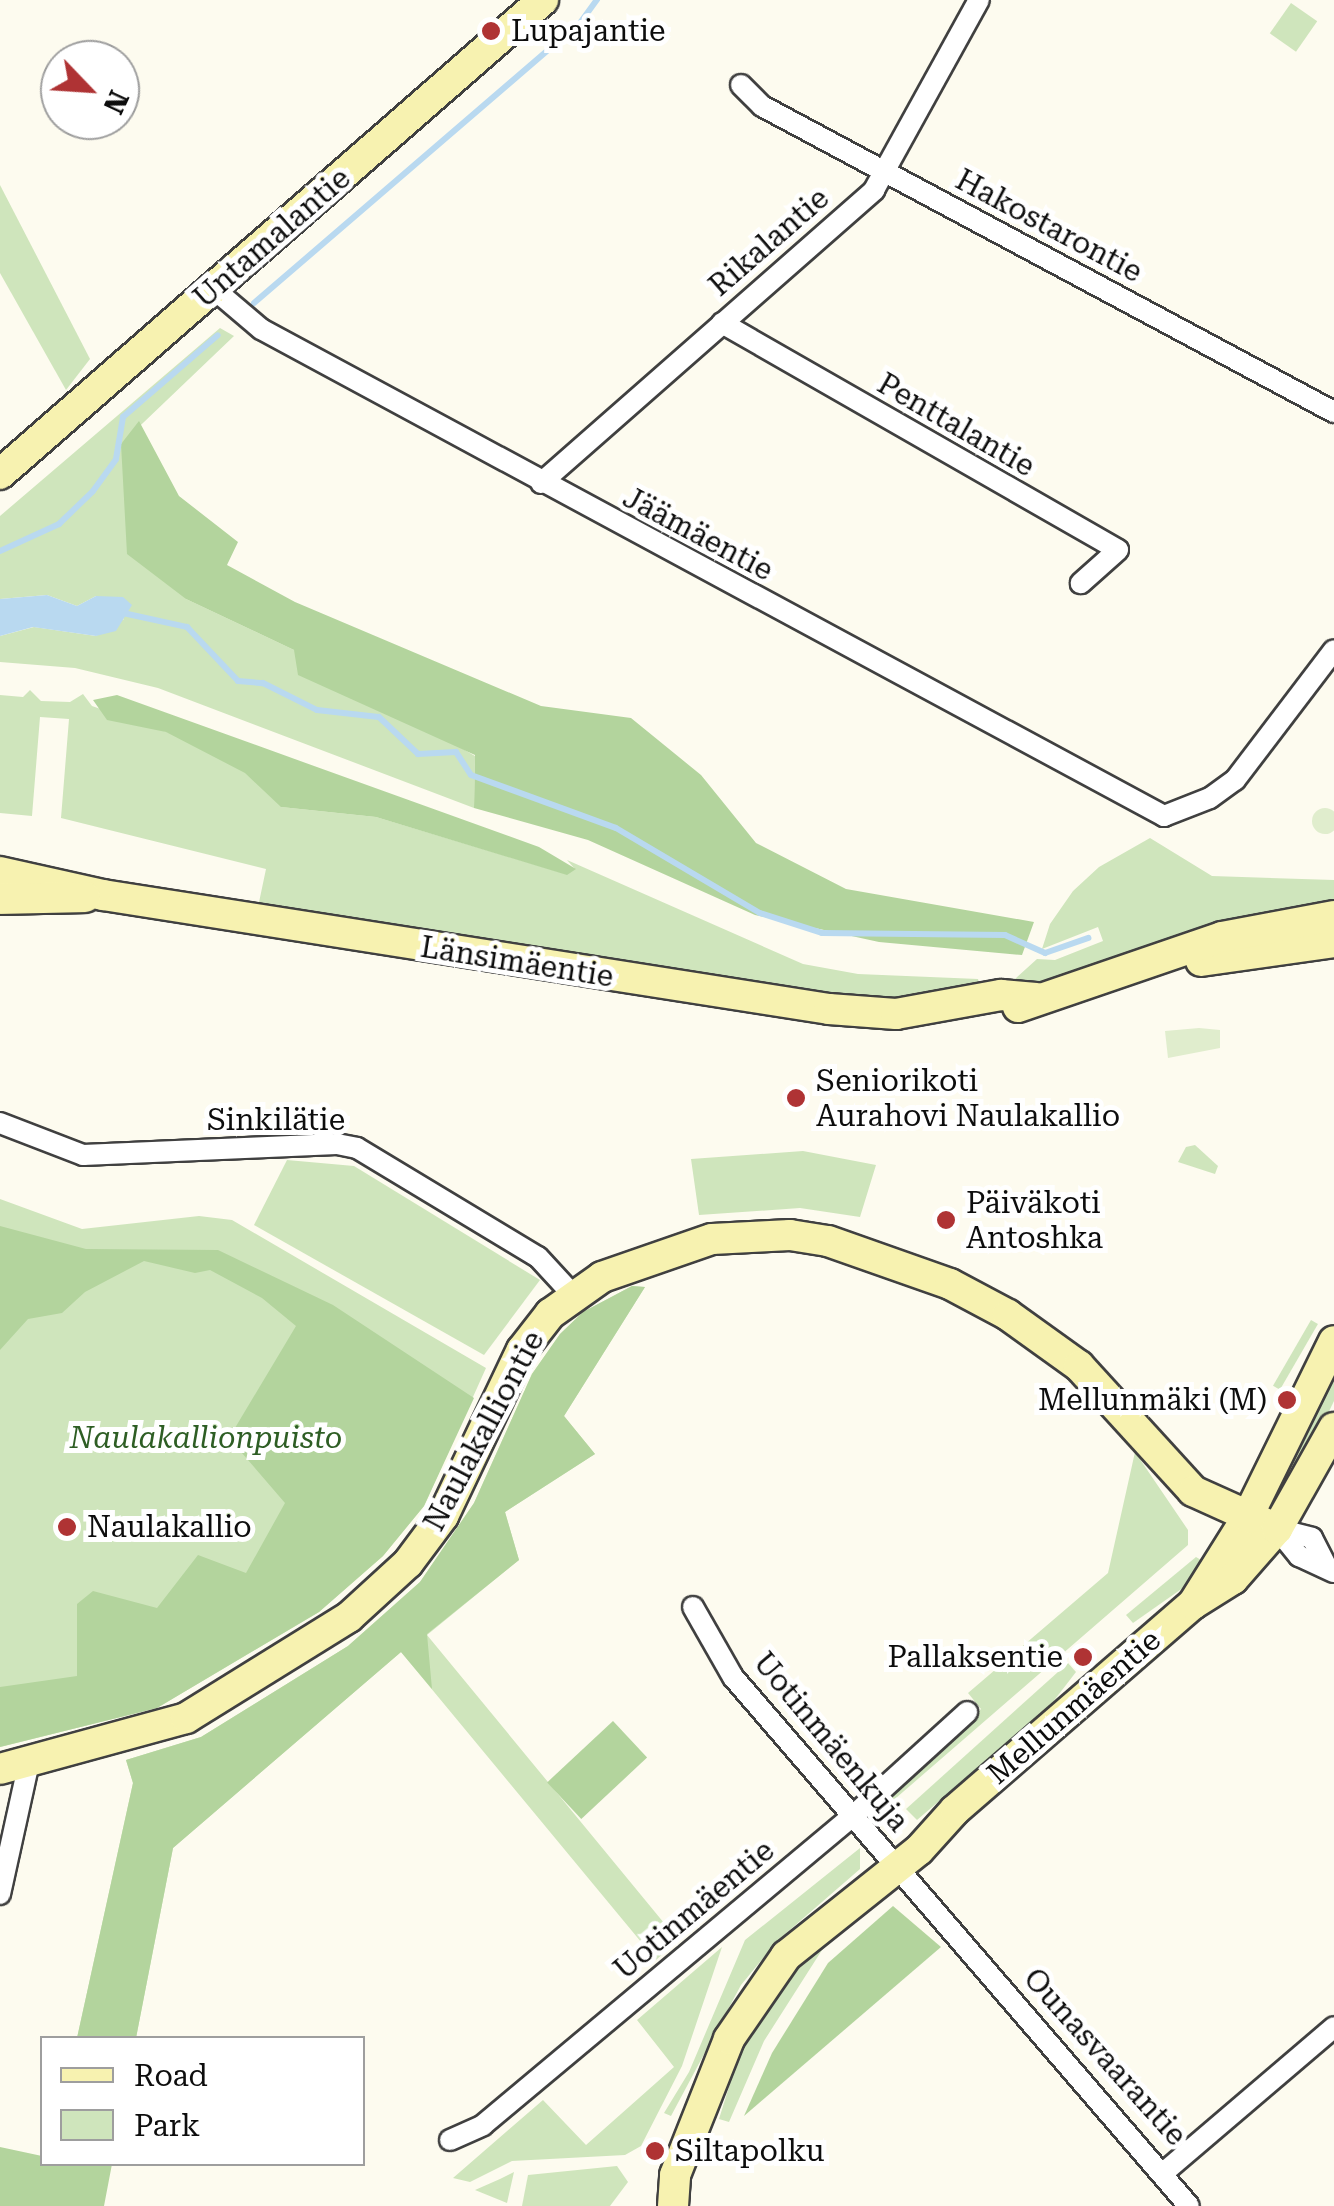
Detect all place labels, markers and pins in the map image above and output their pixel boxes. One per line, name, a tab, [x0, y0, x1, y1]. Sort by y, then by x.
place label: Lupajantie	[511, 13, 665, 49]
marker: Lupajantie	[480, 20, 502, 42]
place label: Seniorikoti Aurahovi Naulakallio	[816, 1063, 1120, 1134]
marker: Seniorikoti Aurahovi Naulakallio	[785, 1087, 807, 1109]
place label: Päiväkoti Antoshka	[966, 1185, 1103, 1256]
marker: Päiväkoti Antoshka	[935, 1209, 957, 1231]
place label: Mellunmäki (M)	[1038, 1382, 1267, 1418]
marker: Mellunmäki (M)	[1276, 1389, 1298, 1411]
place label: Naulakallio	[87, 1509, 252, 1545]
marker: Naulakallio	[56, 1516, 78, 1538]
place label: Pallaksentie	[888, 1639, 1063, 1675]
marker: Pallaksentie	[1072, 1646, 1094, 1668]
place label: Siltapolku	[675, 2133, 825, 2169]
marker: Siltapolku	[644, 2140, 666, 2162]

